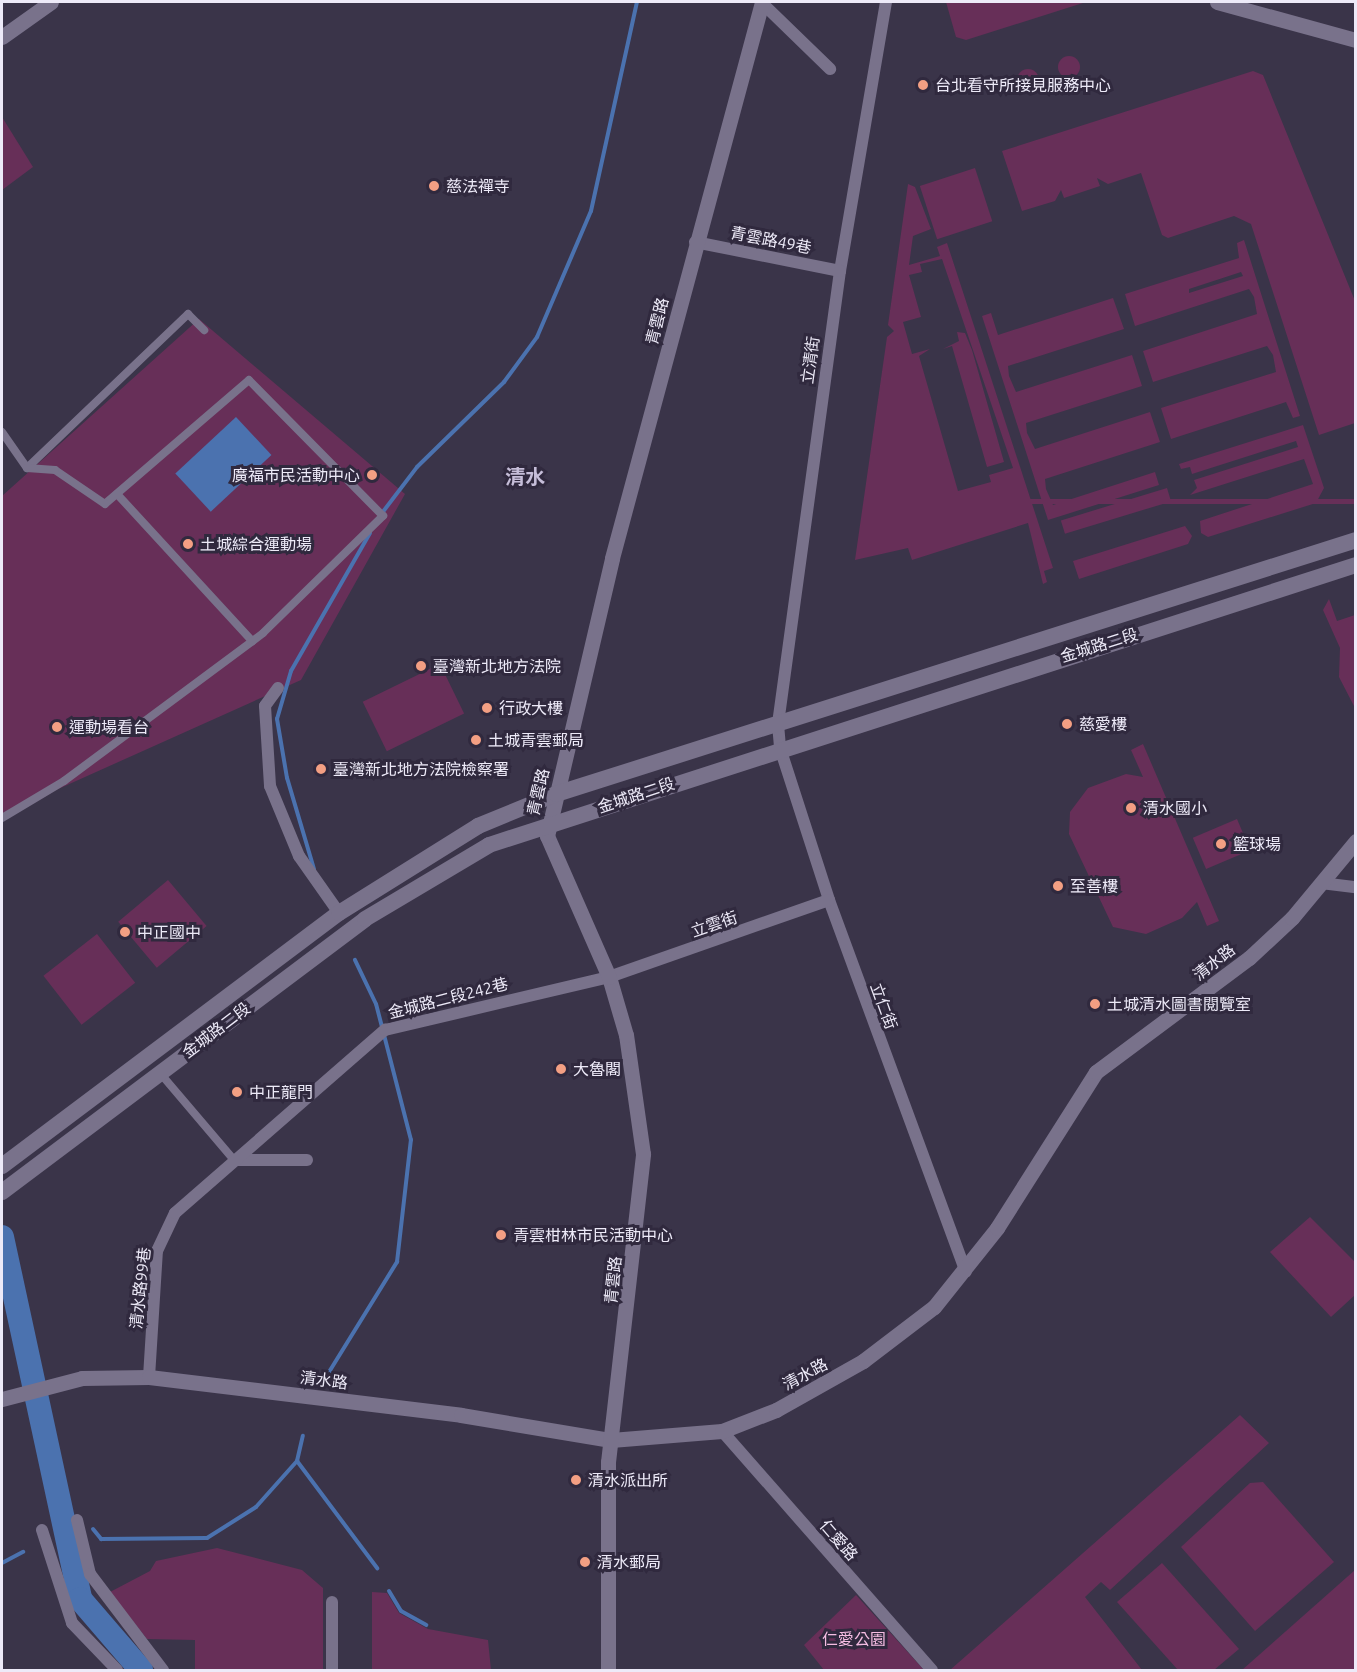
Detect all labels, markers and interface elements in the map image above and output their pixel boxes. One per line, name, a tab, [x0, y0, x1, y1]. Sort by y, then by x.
place label: 台北看守所接見服務中心	[935, 75, 1111, 95]
marker: 台北看守所接見服務中心	[916, 78, 930, 92]
place label: 慈法禪寺	[446, 176, 510, 196]
marker: 慈法禪寺	[427, 179, 441, 193]
street label: 青雲路49巷	[729, 223, 813, 257]
street label: 青雲路	[642, 295, 672, 347]
street label: 立清街	[797, 335, 823, 385]
district label: 清水	[505, 464, 545, 488]
place label: 廣福市民活動中心	[232, 465, 360, 485]
marker: 廣福市民活動中心	[365, 468, 379, 482]
place label: 土城綜合運動場	[200, 534, 312, 554]
marker: 土城綜合運動場	[181, 537, 195, 551]
street label: 金城路二段	[1058, 624, 1140, 666]
place label: 臺灣新北地方法院	[433, 656, 561, 676]
marker: 臺灣新北地方法院	[414, 659, 428, 673]
place label: 行政大樓	[499, 698, 563, 718]
marker: 行政大樓	[480, 701, 494, 715]
place label: 慈愛樓	[1079, 714, 1127, 734]
place label: 運動場看台	[69, 717, 149, 737]
marker: 慈愛樓	[1060, 717, 1074, 731]
marker: 運動場看台	[50, 720, 64, 734]
place label: 土城青雲郵局	[488, 730, 584, 750]
marker: 土城青雲郵局	[469, 733, 483, 747]
place label: 臺灣新北地方法院檢察署	[333, 759, 509, 779]
marker: 臺灣新北地方法院檢察署	[314, 762, 328, 776]
street label: 青雲路	[523, 766, 553, 818]
street label: 金城路二段	[595, 774, 677, 816]
place label: 清水國小	[1143, 798, 1207, 818]
marker: 清水國小	[1124, 801, 1138, 815]
place label: 籃球場	[1233, 834, 1281, 854]
marker: 籃球場	[1214, 837, 1228, 851]
place label: 至善樓	[1070, 876, 1118, 896]
marker: 至善樓	[1051, 879, 1065, 893]
street label: 立雲街	[688, 907, 740, 941]
place label: 中正國中	[137, 922, 201, 942]
marker: 中正國中	[118, 925, 132, 939]
street label: 清水路	[1189, 940, 1239, 984]
street label: 金城路二段242巷	[386, 974, 510, 1022]
street label: 立仁街	[867, 980, 901, 1032]
place label: 土城清水圖書閱覽室	[1107, 994, 1251, 1014]
marker: 土城清水圖書閱覽室	[1088, 997, 1102, 1011]
street label: 金城路二段	[178, 998, 254, 1062]
place label: 大魯閣	[573, 1059, 621, 1079]
marker: 大魯閣	[554, 1062, 568, 1076]
place label: 中正龍門	[249, 1082, 313, 1102]
marker: 中正龍門	[230, 1085, 244, 1099]
place label: 青雲柑林市民活動中心	[513, 1225, 673, 1245]
marker: 青雲柑林市民活動中心	[494, 1228, 508, 1242]
street label: 清水路99巷	[126, 1246, 154, 1330]
street label: 青雲路	[601, 1255, 625, 1305]
street label: 清水路	[779, 1354, 831, 1394]
street label: 清水路	[299, 1368, 349, 1392]
place label: 清水派出所	[588, 1470, 668, 1490]
marker: 清水派出所	[569, 1473, 583, 1487]
street label: 仁愛路	[816, 1516, 862, 1564]
place label: 清水郵局	[597, 1552, 661, 1572]
marker: 清水郵局	[578, 1555, 592, 1569]
park label: 仁愛公園	[822, 1629, 886, 1649]

